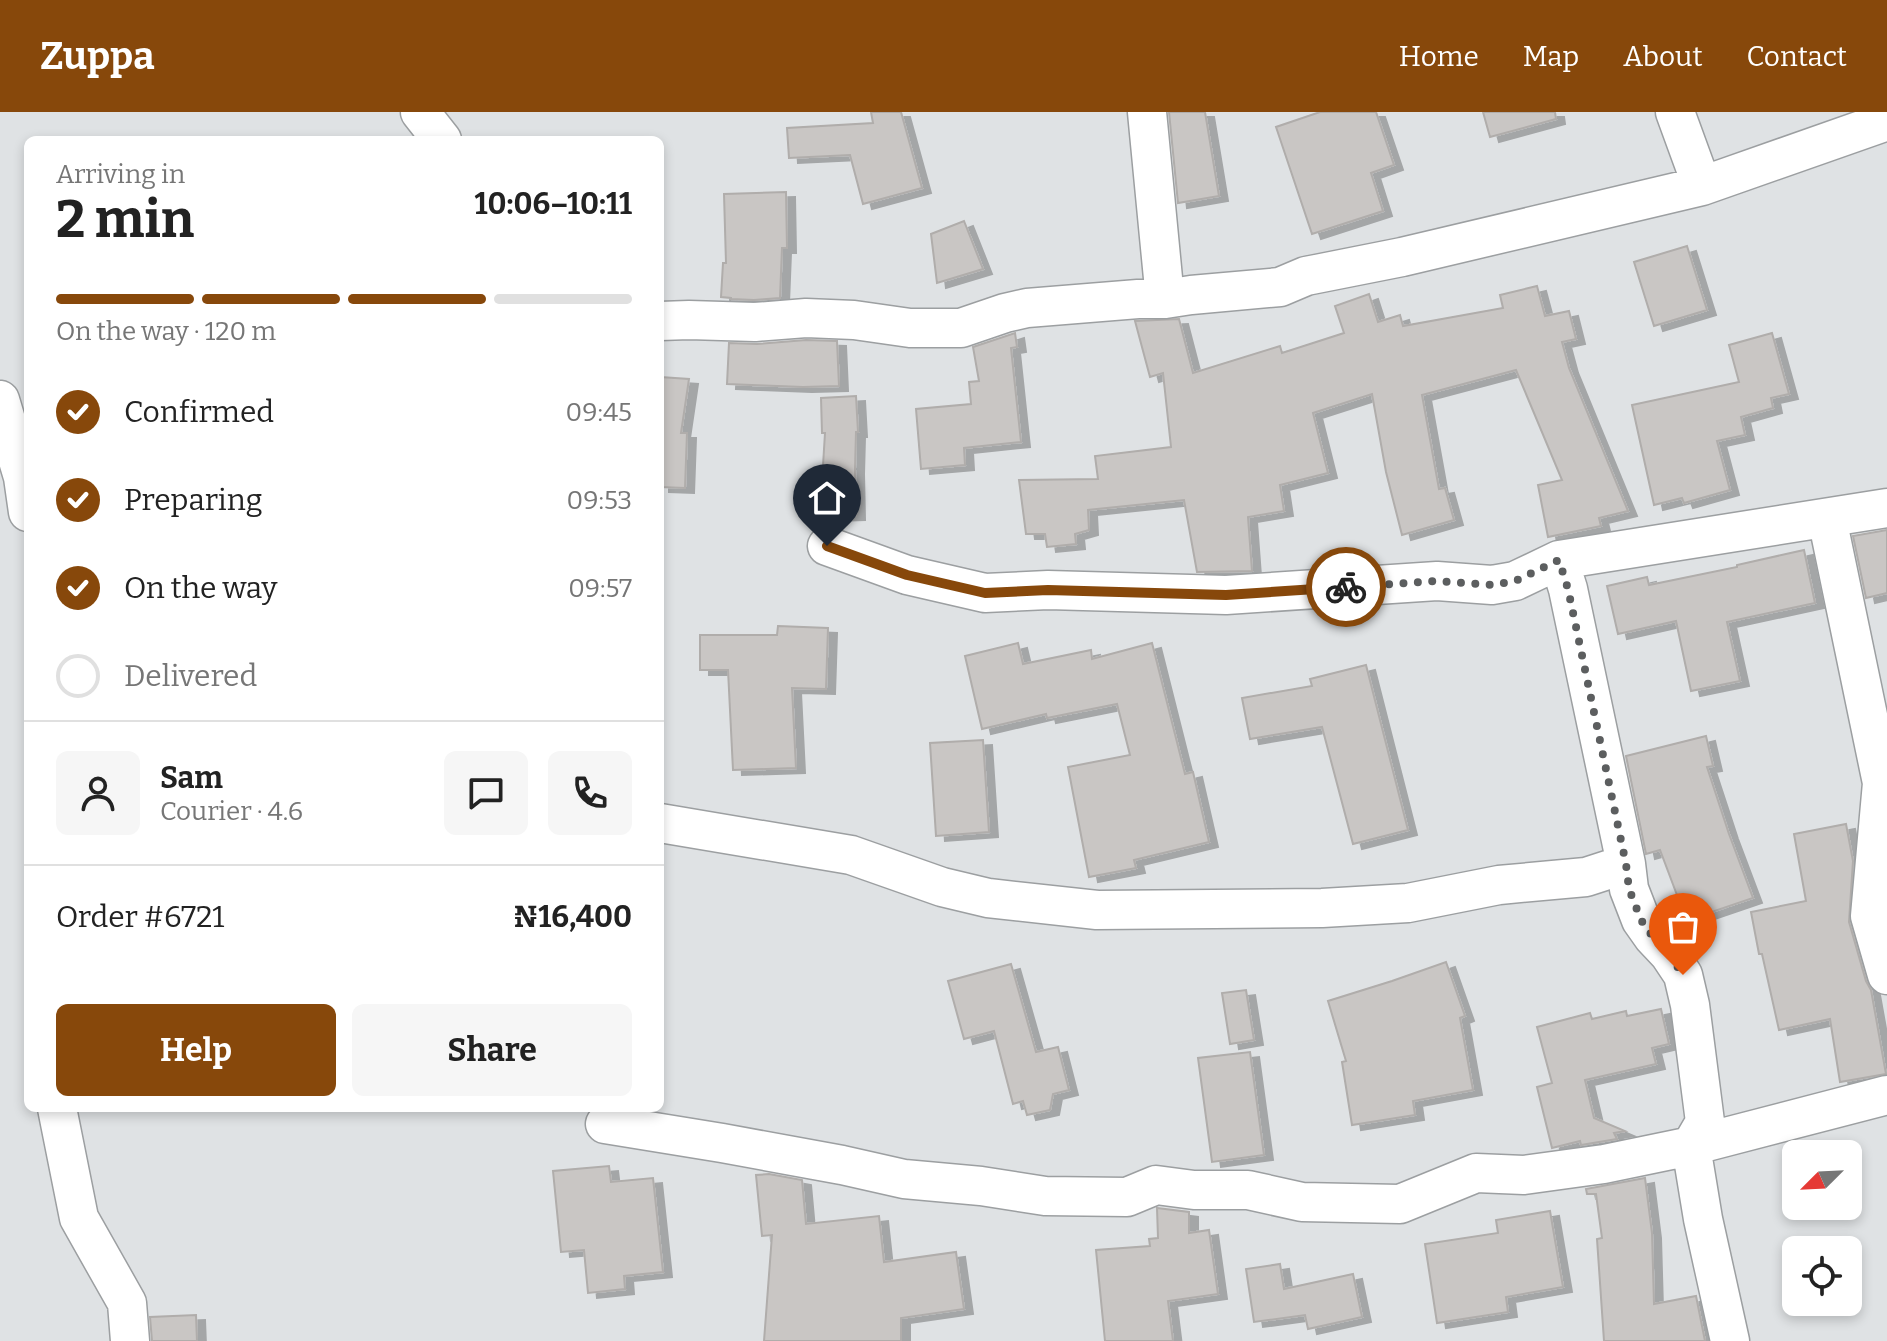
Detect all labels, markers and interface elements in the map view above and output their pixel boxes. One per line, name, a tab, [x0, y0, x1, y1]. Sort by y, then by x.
text: Zuppa	[40, 33, 155, 79]
text: Home	[1399, 40, 1479, 73]
text: Map	[1523, 40, 1579, 73]
text: About	[1623, 40, 1703, 73]
text: Contact	[1747, 40, 1847, 73]
text: Arriving in	[56, 159, 185, 190]
text: 10:06–10:11	[475, 186, 632, 222]
text: 2 min	[56, 188, 194, 251]
text: On the way · 120 m	[56, 316, 276, 347]
icon: check	[56, 390, 100, 434]
text: Confirmed	[124, 394, 274, 430]
text: 09:45	[566, 397, 632, 428]
pin	[793, 464, 861, 546]
icon: home	[805, 476, 849, 520]
icon: check	[56, 478, 100, 522]
text: Preparing	[124, 482, 262, 518]
text: 09:53	[567, 485, 632, 516]
courier	[1306, 547, 1386, 627]
icon: bike	[1324, 565, 1368, 609]
icon: check	[56, 566, 100, 610]
text: On the way	[124, 570, 277, 606]
text: 09:57	[568, 573, 632, 604]
text: Delivered	[124, 658, 257, 694]
button: person	[56, 751, 140, 835]
button: chat	[444, 751, 528, 835]
button: phone	[548, 751, 632, 835]
text: Sam	[160, 760, 223, 796]
text: Courier · 4.6	[160, 796, 303, 827]
pin	[1649, 893, 1717, 975]
text: Order #6721	[56, 899, 224, 935]
text: ₦16,400	[513, 899, 632, 935]
icon: bag	[1661, 905, 1705, 949]
button: Help	[56, 1004, 336, 1096]
button: Share	[352, 1004, 632, 1096]
north arrow	[1782, 1140, 1862, 1220]
map controls	[1782, 1140, 1862, 1316]
button: locate	[1782, 1236, 1862, 1316]

